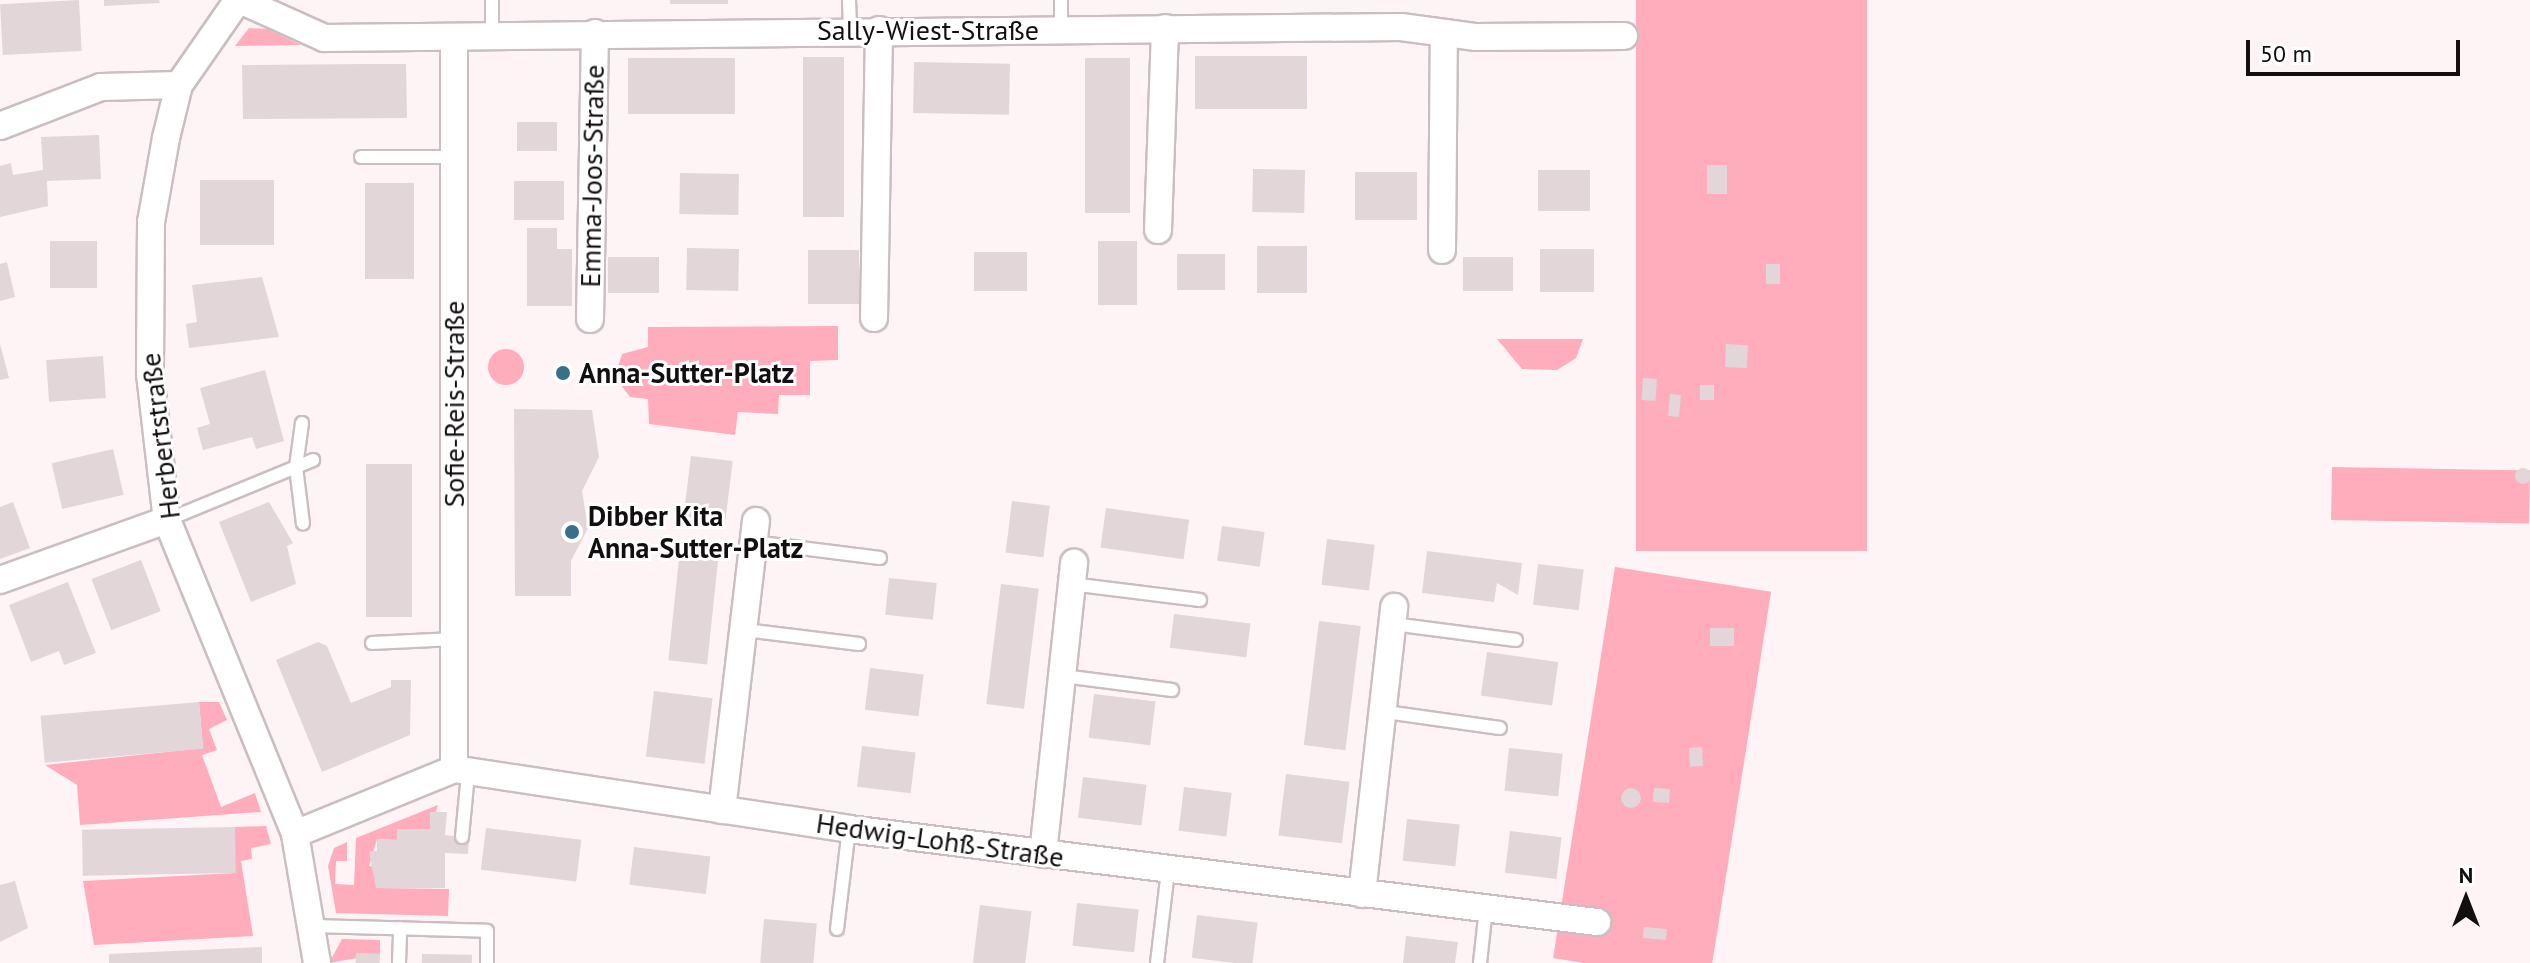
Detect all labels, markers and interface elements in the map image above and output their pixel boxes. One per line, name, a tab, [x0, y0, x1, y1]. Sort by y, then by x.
street label: Sally-Wiest-Straße	[817, 13, 1039, 47]
scale bar	[2250, 24, 2464, 74]
text: 50 m	[2260, 38, 2312, 69]
street label: Emma-Joos-Straße	[573, 64, 611, 288]
street label: Sofie-Reis-Straße	[437, 301, 471, 507]
street label: Herbertstraße	[133, 351, 187, 521]
place label: Anna-Sutter-Platz	[579, 356, 794, 390]
marker: Anna-Sutter-Platz	[554, 364, 572, 382]
place label: Dibber Kita Anna-Sutter-Platz	[588, 499, 803, 565]
marker: Dibber Kita Anna-Sutter-Platz	[563, 523, 581, 541]
street label: Hedwig-Lohß-Straße	[814, 806, 1066, 874]
north arrow	[2426, 859, 2506, 939]
text: N	[2459, 861, 2473, 889]

